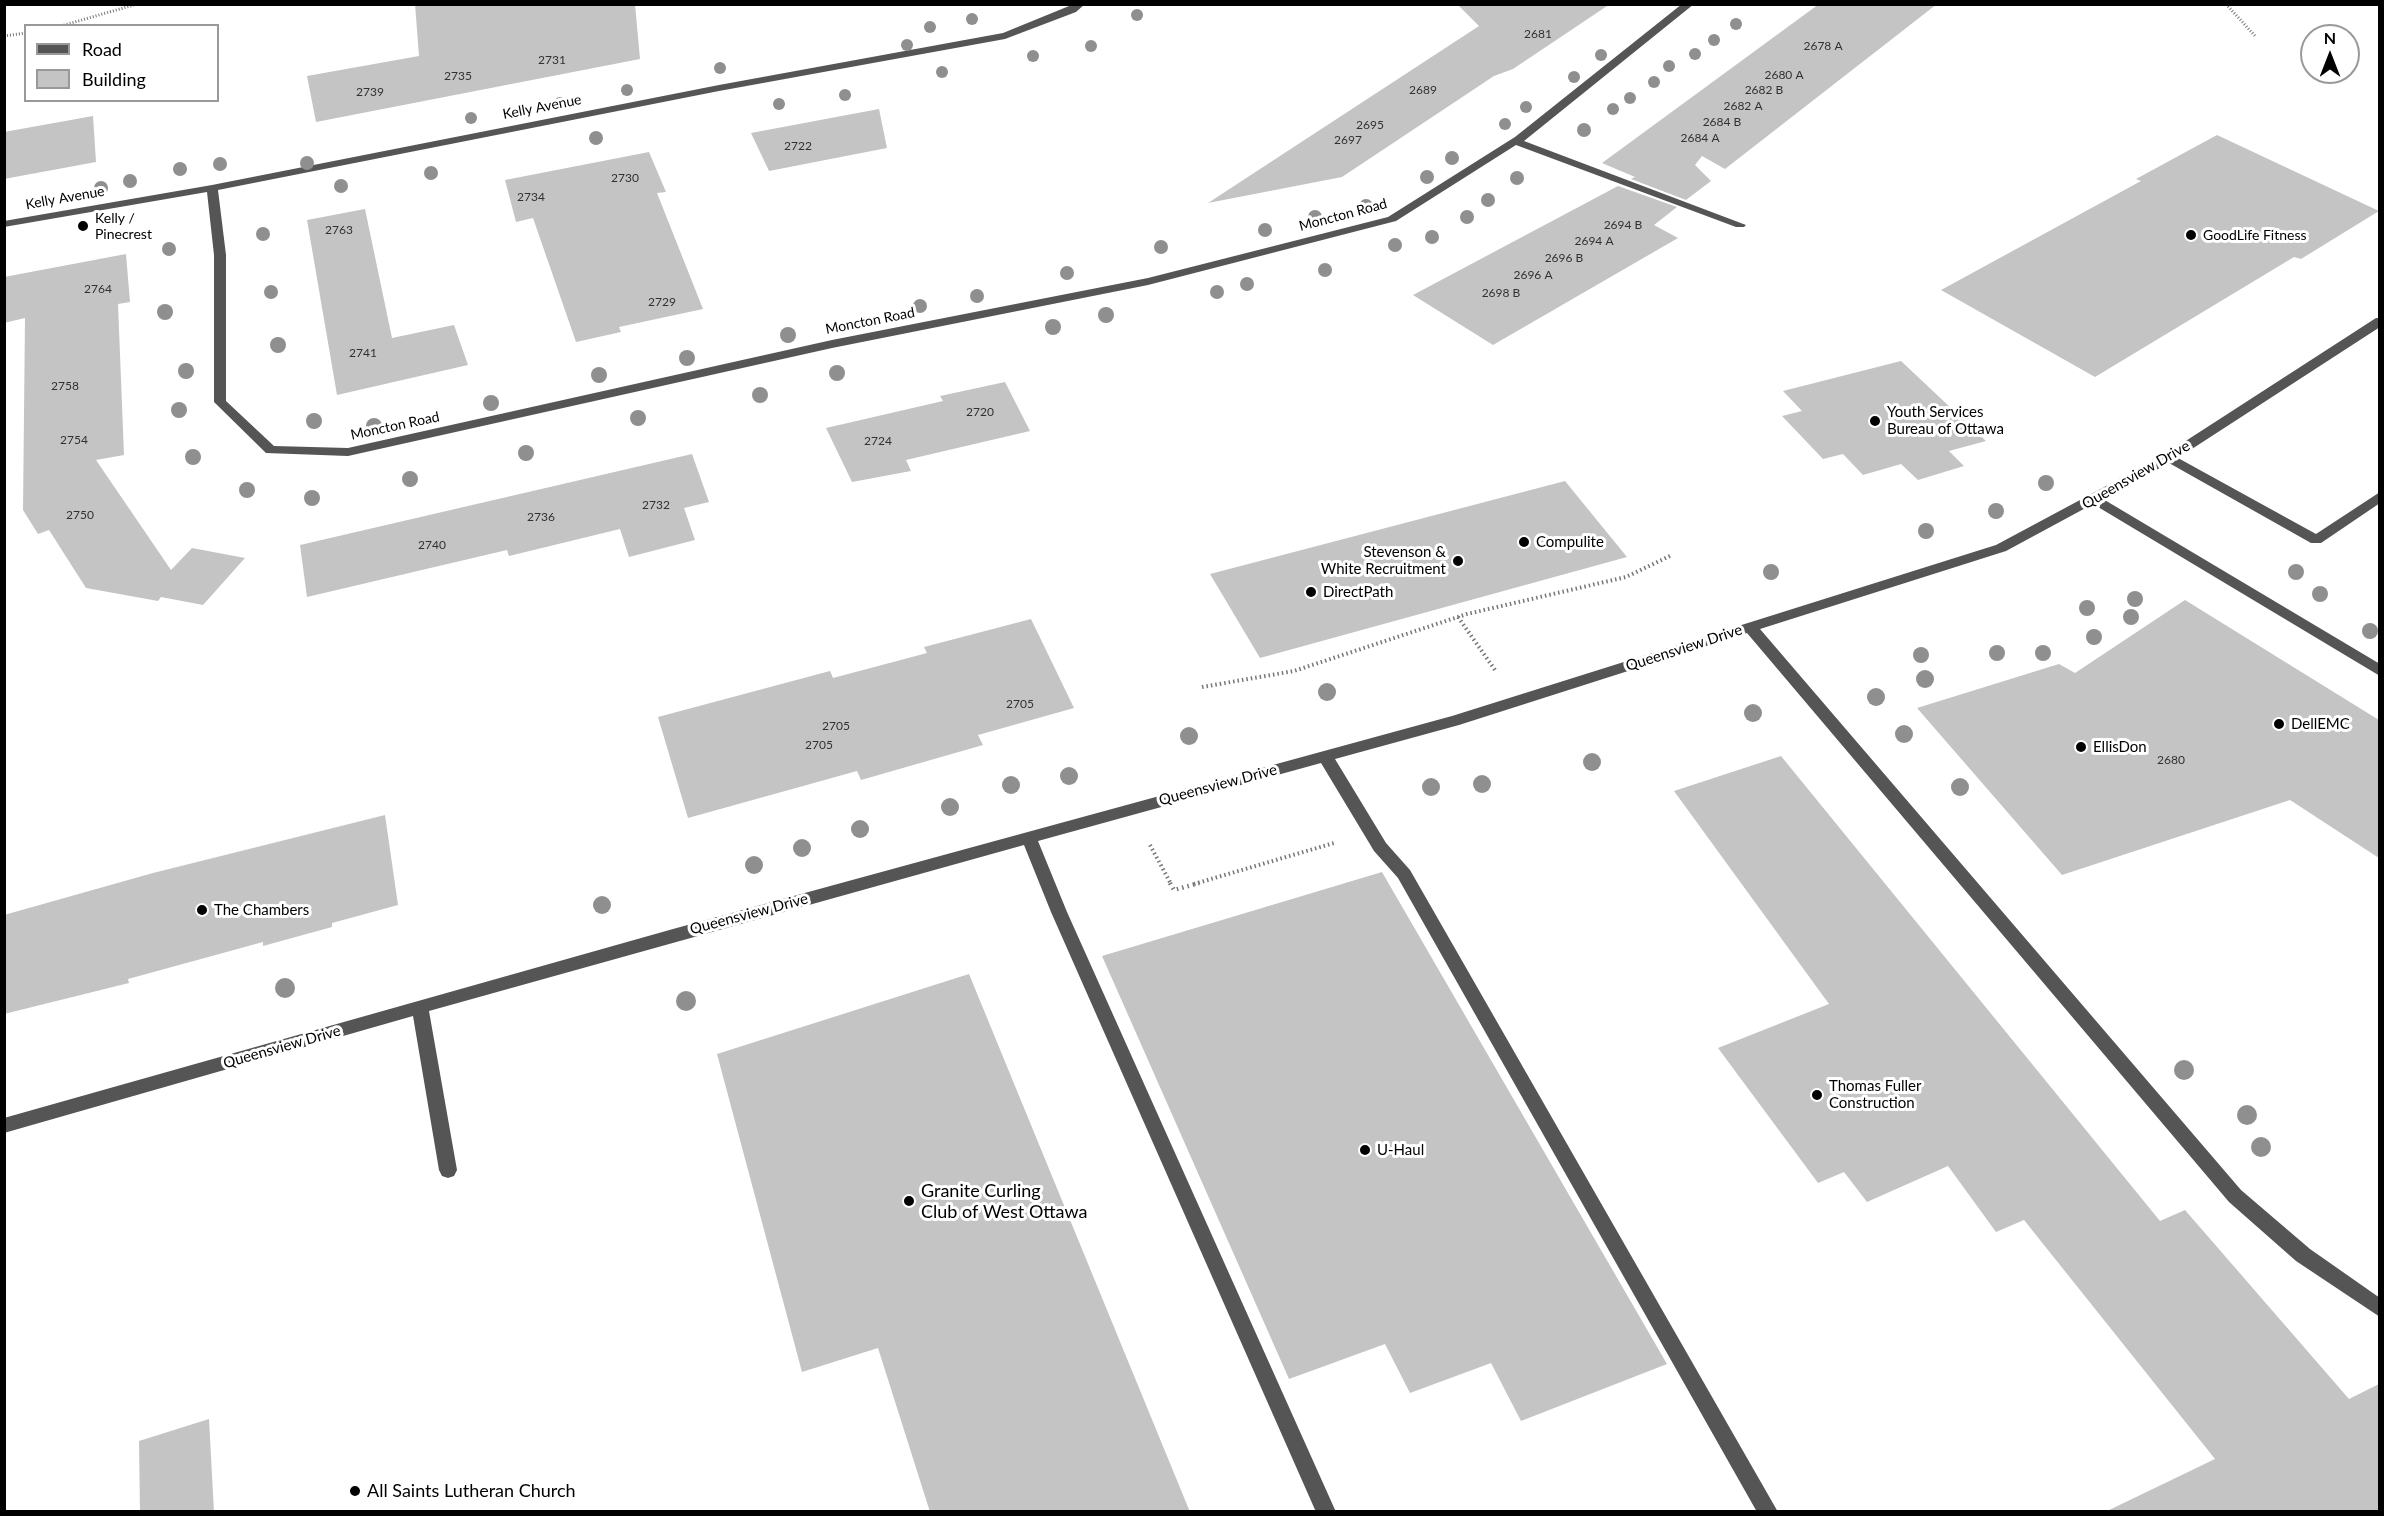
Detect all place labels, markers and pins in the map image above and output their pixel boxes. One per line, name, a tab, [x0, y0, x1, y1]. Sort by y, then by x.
place label: Kelly / Pinecrest	[95, 210, 152, 243]
marker: Kelly / Pinecrest	[76, 219, 90, 233]
place label: GoodLife Fitness	[2203, 227, 2307, 243]
marker: GoodLife Fitness	[2184, 228, 2198, 242]
place label: Youth Services Bureau of Ottawa	[1887, 403, 2004, 438]
marker: Youth Services Bureau of Ottawa	[1868, 414, 1882, 428]
place label: Compulite	[1536, 533, 1604, 551]
marker: Compulite	[1517, 535, 1531, 549]
place label: Stevenson & White Recruitment	[1321, 543, 1446, 578]
marker: Stevenson & White Recruitment	[1451, 554, 1465, 568]
place label: DirectPath	[1323, 583, 1393, 601]
marker: DirectPath	[1304, 585, 1318, 599]
place label: DellEMC	[2291, 715, 2350, 733]
marker: DellEMC	[2272, 717, 2286, 731]
place label: EllisDon	[2093, 738, 2147, 756]
marker: EllisDon	[2074, 740, 2088, 754]
place label: The Chambers	[214, 901, 309, 919]
marker: The Chambers	[195, 903, 209, 917]
place label: Thomas Fuller Construction	[1829, 1077, 1921, 1112]
marker: Thomas Fuller Construction	[1810, 1088, 1824, 1102]
place label: U-Haul	[1377, 1141, 1424, 1159]
marker: U-Haul	[1358, 1143, 1372, 1157]
place label: Granite Curling Club of West Ottawa	[921, 1180, 1087, 1222]
marker: Granite Curling Club of West Ottawa	[902, 1194, 916, 1208]
place label: All Saints Lutheran Church	[367, 1480, 576, 1502]
marker: All Saints Lutheran Church	[348, 1484, 362, 1498]

